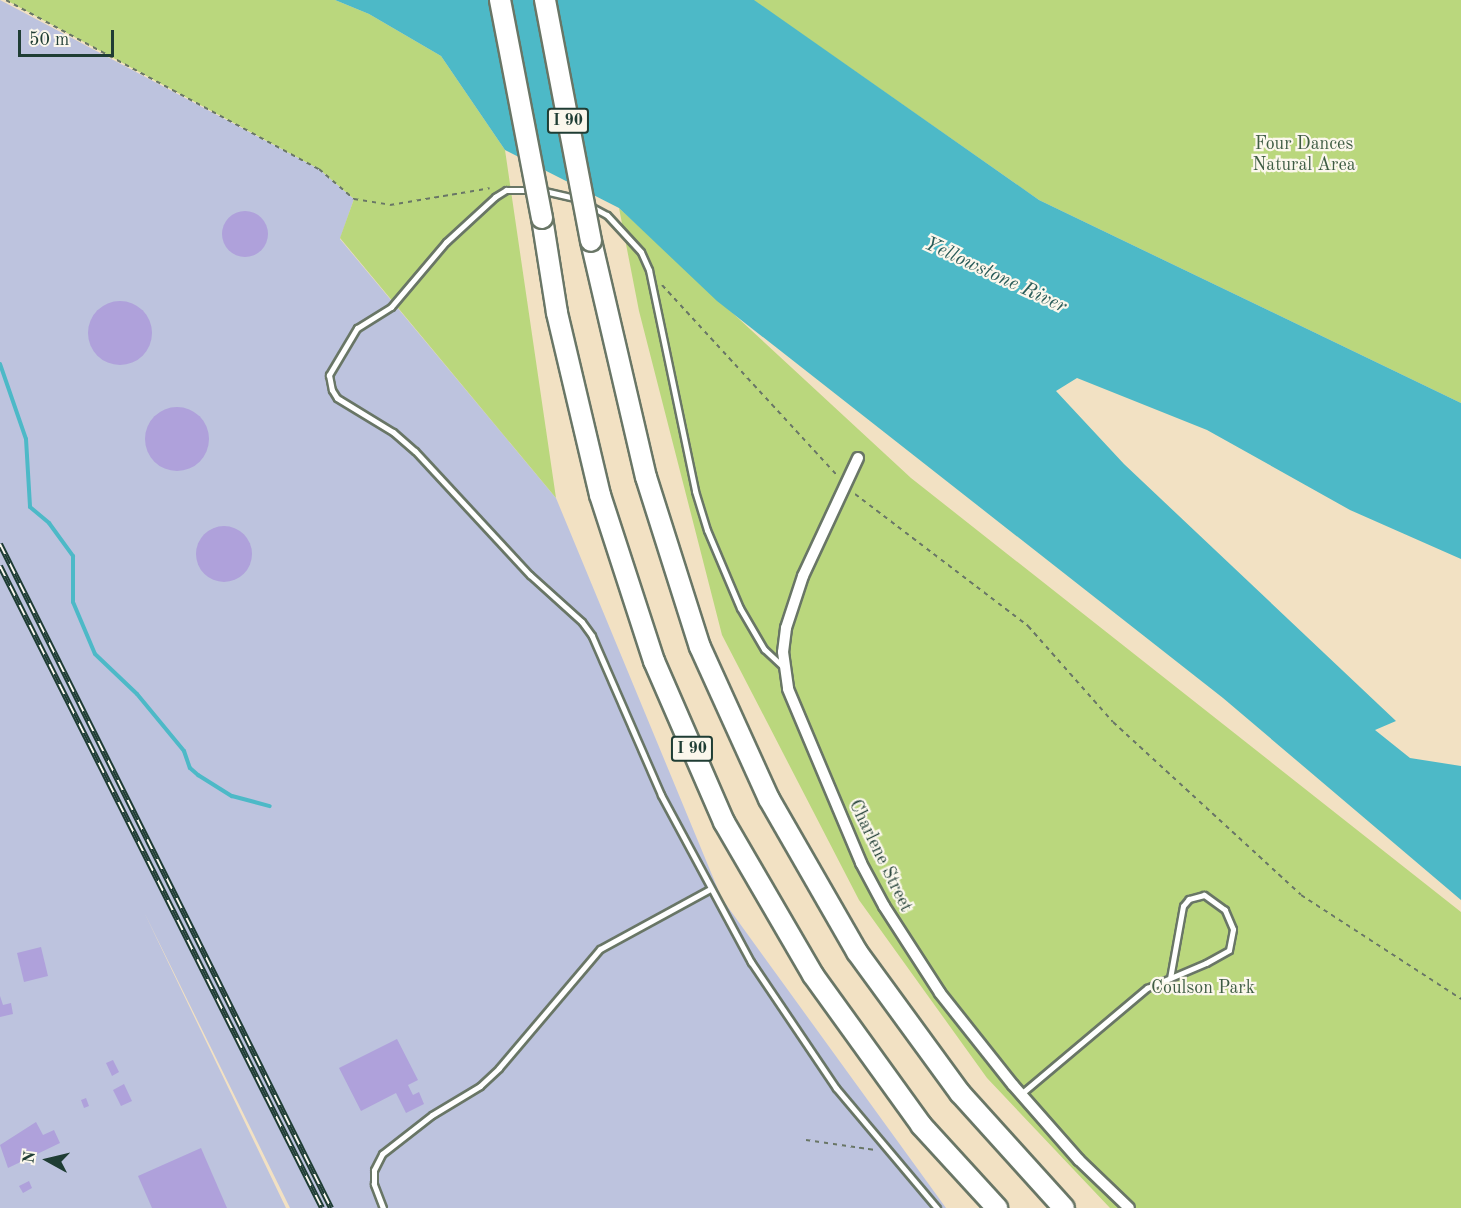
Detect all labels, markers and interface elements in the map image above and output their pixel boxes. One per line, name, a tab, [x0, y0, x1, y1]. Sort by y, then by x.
scale bar	[21, 18, 117, 56]
text: 50 m	[29, 31, 69, 49]
road number: I 90	[546, 108, 590, 134]
park label: Four Dances Natural Area	[1252, 134, 1356, 176]
water label: Yellowstone River	[920, 233, 1070, 319]
road number: I 90	[670, 736, 714, 762]
street label: Charlene Street	[844, 796, 916, 916]
park label: Coulson Park	[1151, 977, 1255, 999]
north arrow	[18, 1130, 78, 1190]
text: N	[21, 1150, 39, 1165]

